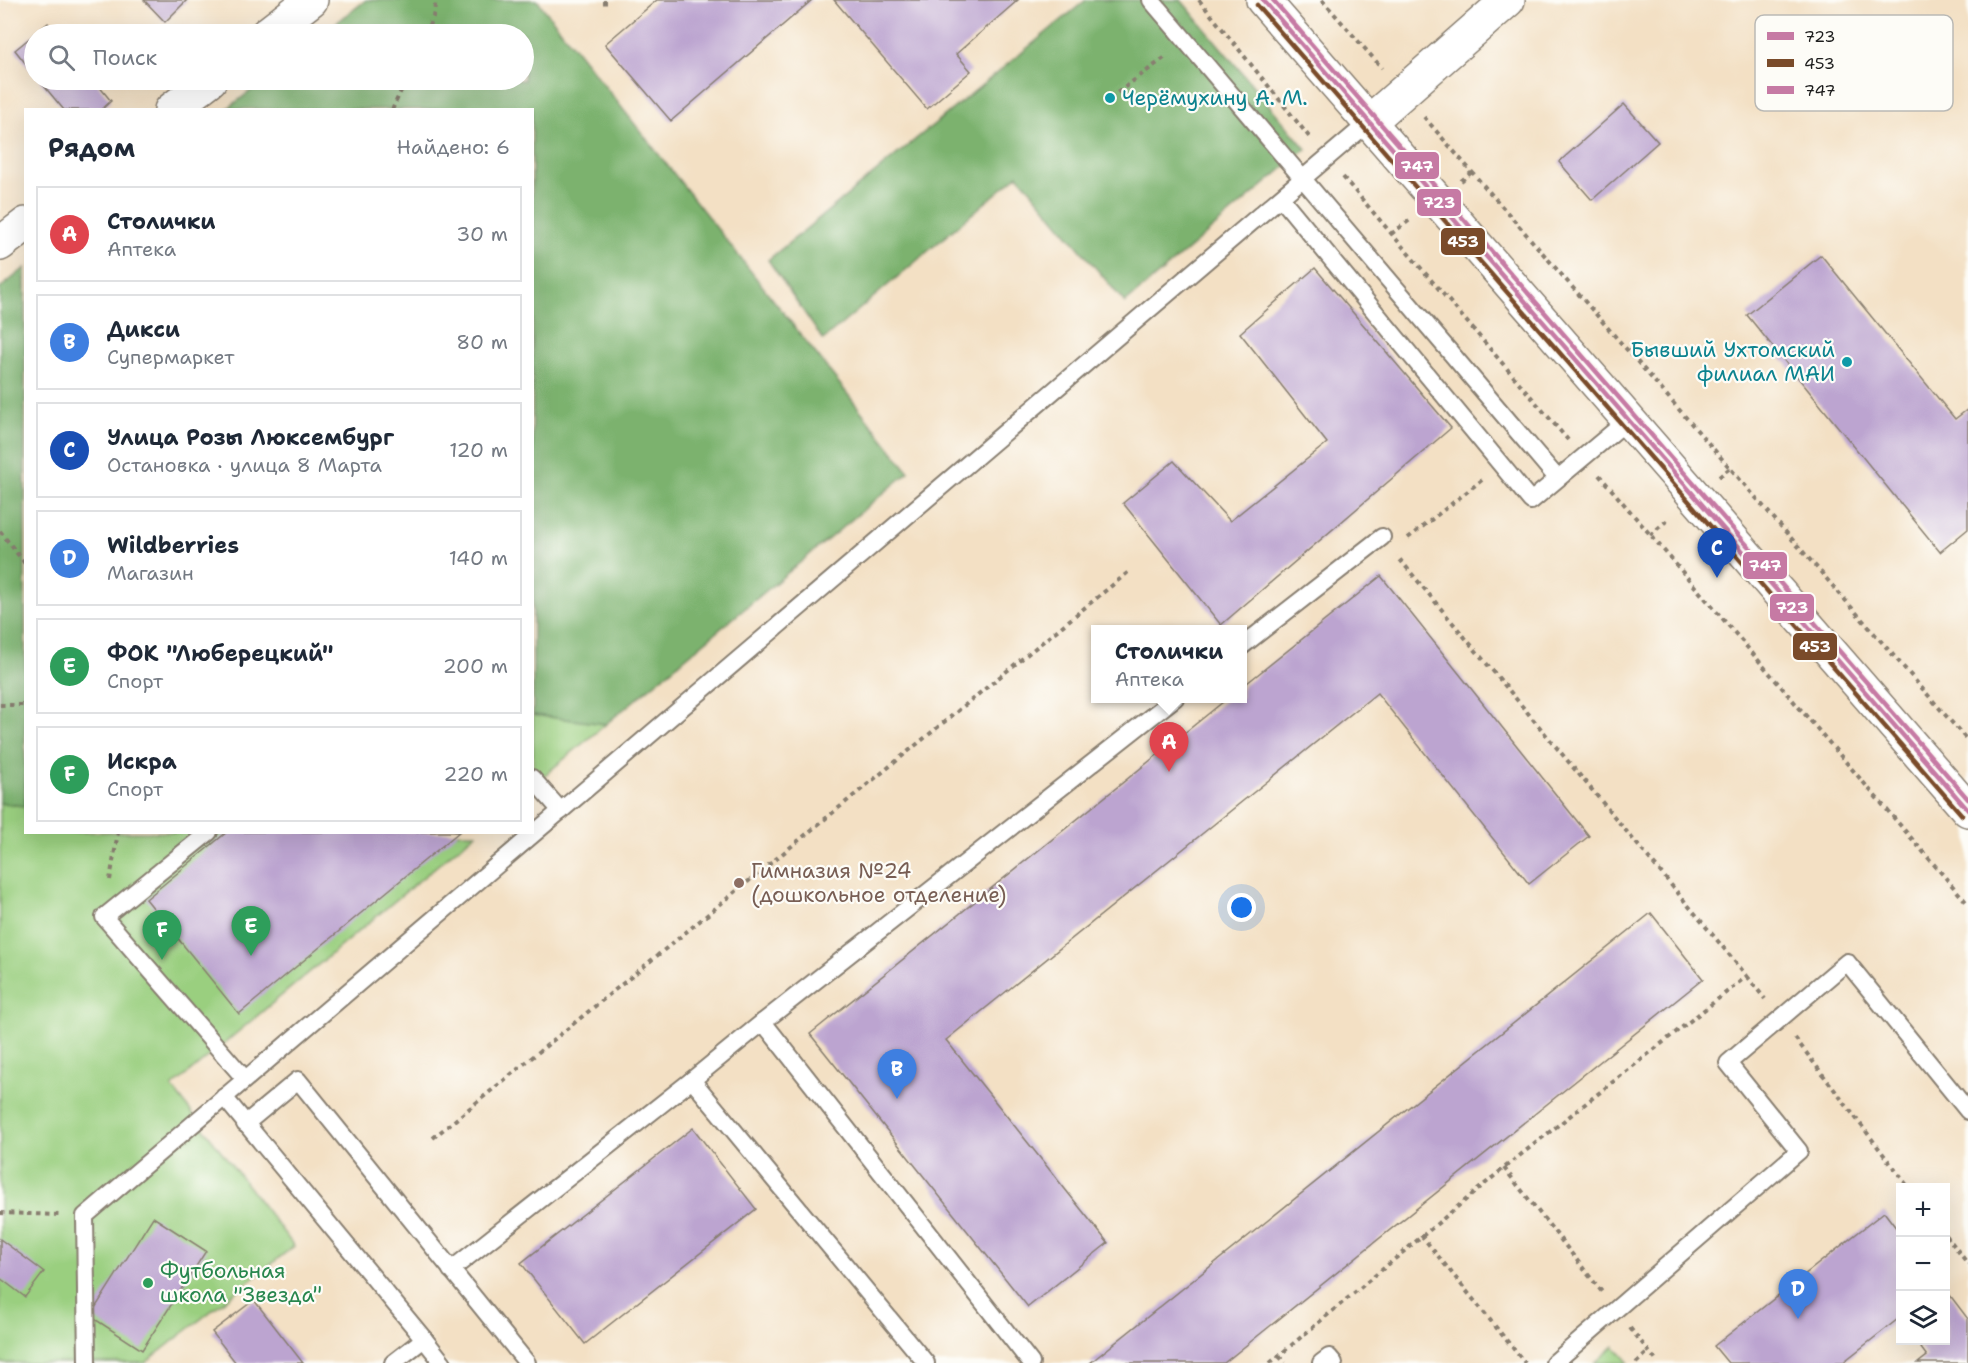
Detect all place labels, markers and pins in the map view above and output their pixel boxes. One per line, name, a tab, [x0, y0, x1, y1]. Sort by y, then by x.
place label: Черёмухину А. М.	[1122, 84, 1308, 112]
marker: Черёмухину А. М.	[1103, 91, 1117, 105]
place label: Бывший Ухтомский филиал МАИ	[1630, 336, 1835, 388]
marker: Бывший Ухтомский филиал МАИ	[1840, 355, 1854, 369]
pin: C	[1698, 528, 1736, 578]
pin: A	[1150, 722, 1188, 772]
place label: Гимназия №24 (дошкольное отделение)	[751, 857, 1006, 909]
marker: Гимназия №24 (дошкольное отделение)	[732, 876, 746, 890]
pin: E	[232, 906, 270, 956]
pin: F	[142, 910, 182, 960]
pin: B	[878, 1050, 916, 1099]
place label: Футбольная школа "Звезда"	[160, 1257, 322, 1309]
pin: D	[1778, 1270, 1818, 1319]
marker: Футбольная школа "Звезда"	[141, 1276, 155, 1290]

